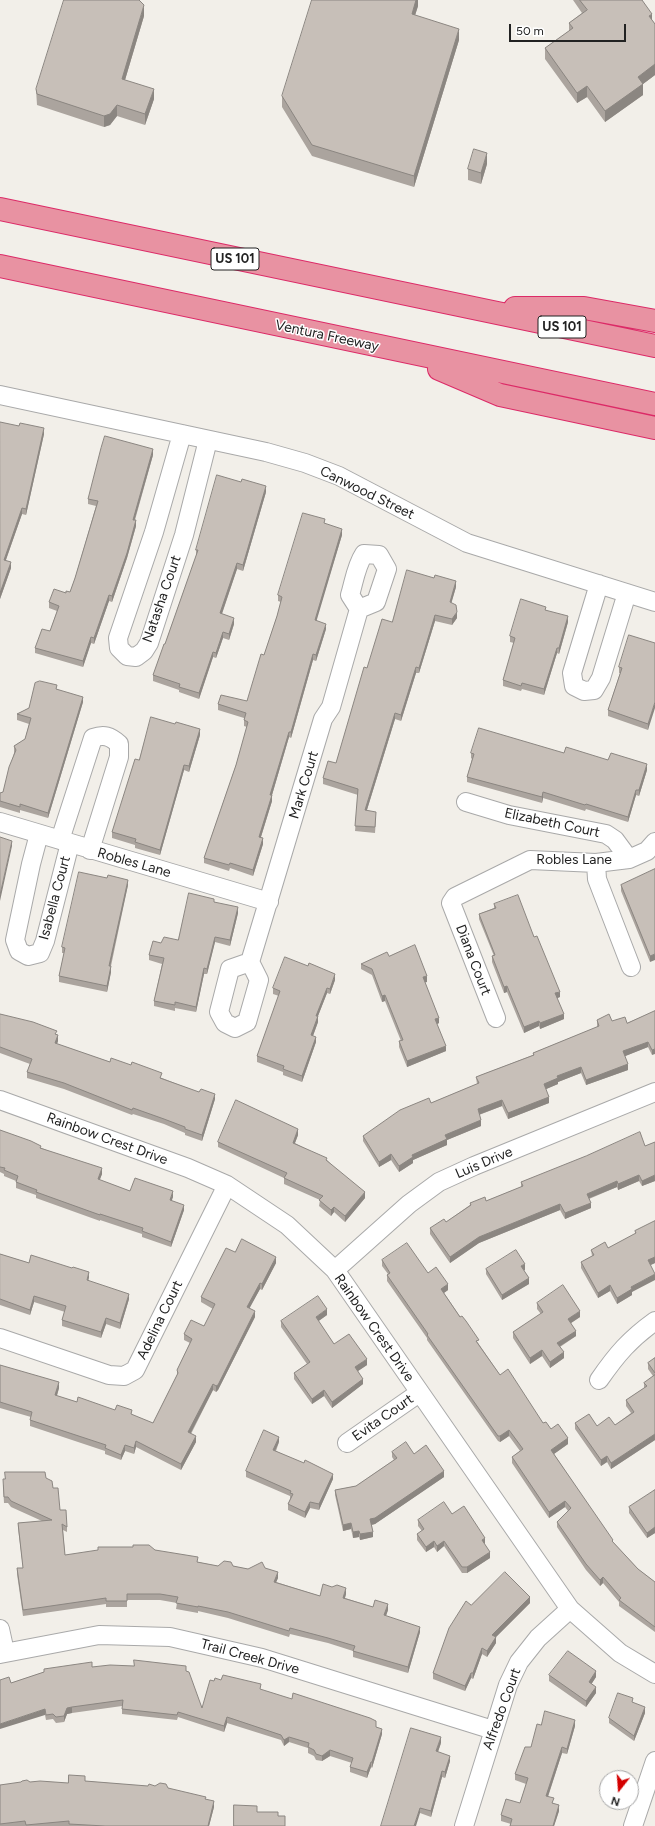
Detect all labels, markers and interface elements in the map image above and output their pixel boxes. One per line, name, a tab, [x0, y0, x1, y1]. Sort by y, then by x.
scale bar	[511, 16, 628, 42]
text: 50 m	[516, 24, 544, 38]
road number: US 101	[211, 248, 259, 270]
road number: US 101	[538, 316, 586, 338]
street label: Ventura Freeway	[274, 317, 380, 355]
street label: Canwood Street	[317, 463, 417, 523]
street label: Natasha Court	[139, 553, 185, 645]
street label: Mark Court	[286, 749, 322, 821]
street label: Elizabeth Court	[503, 805, 601, 841]
street label: Robles Lane	[95, 844, 173, 882]
street label: Robles Lane	[536, 852, 612, 868]
street label: Isabella Court	[36, 854, 74, 942]
street label: Diana Court	[452, 922, 494, 998]
street label: Rainbow Crest Drive	[44, 1109, 170, 1169]
street label: Luis Drive	[453, 1143, 515, 1183]
street label: Rainbow Crest Drive	[331, 1271, 417, 1385]
street label: Adelina Court	[134, 1278, 186, 1362]
street label: Evita Court	[349, 1391, 417, 1445]
street label: Trail Creek Drive	[199, 1636, 301, 1678]
street label: Alfredo Court	[479, 1666, 525, 1752]
north arrow	[599, 1770, 639, 1810]
text: N	[610, 1794, 622, 1808]

